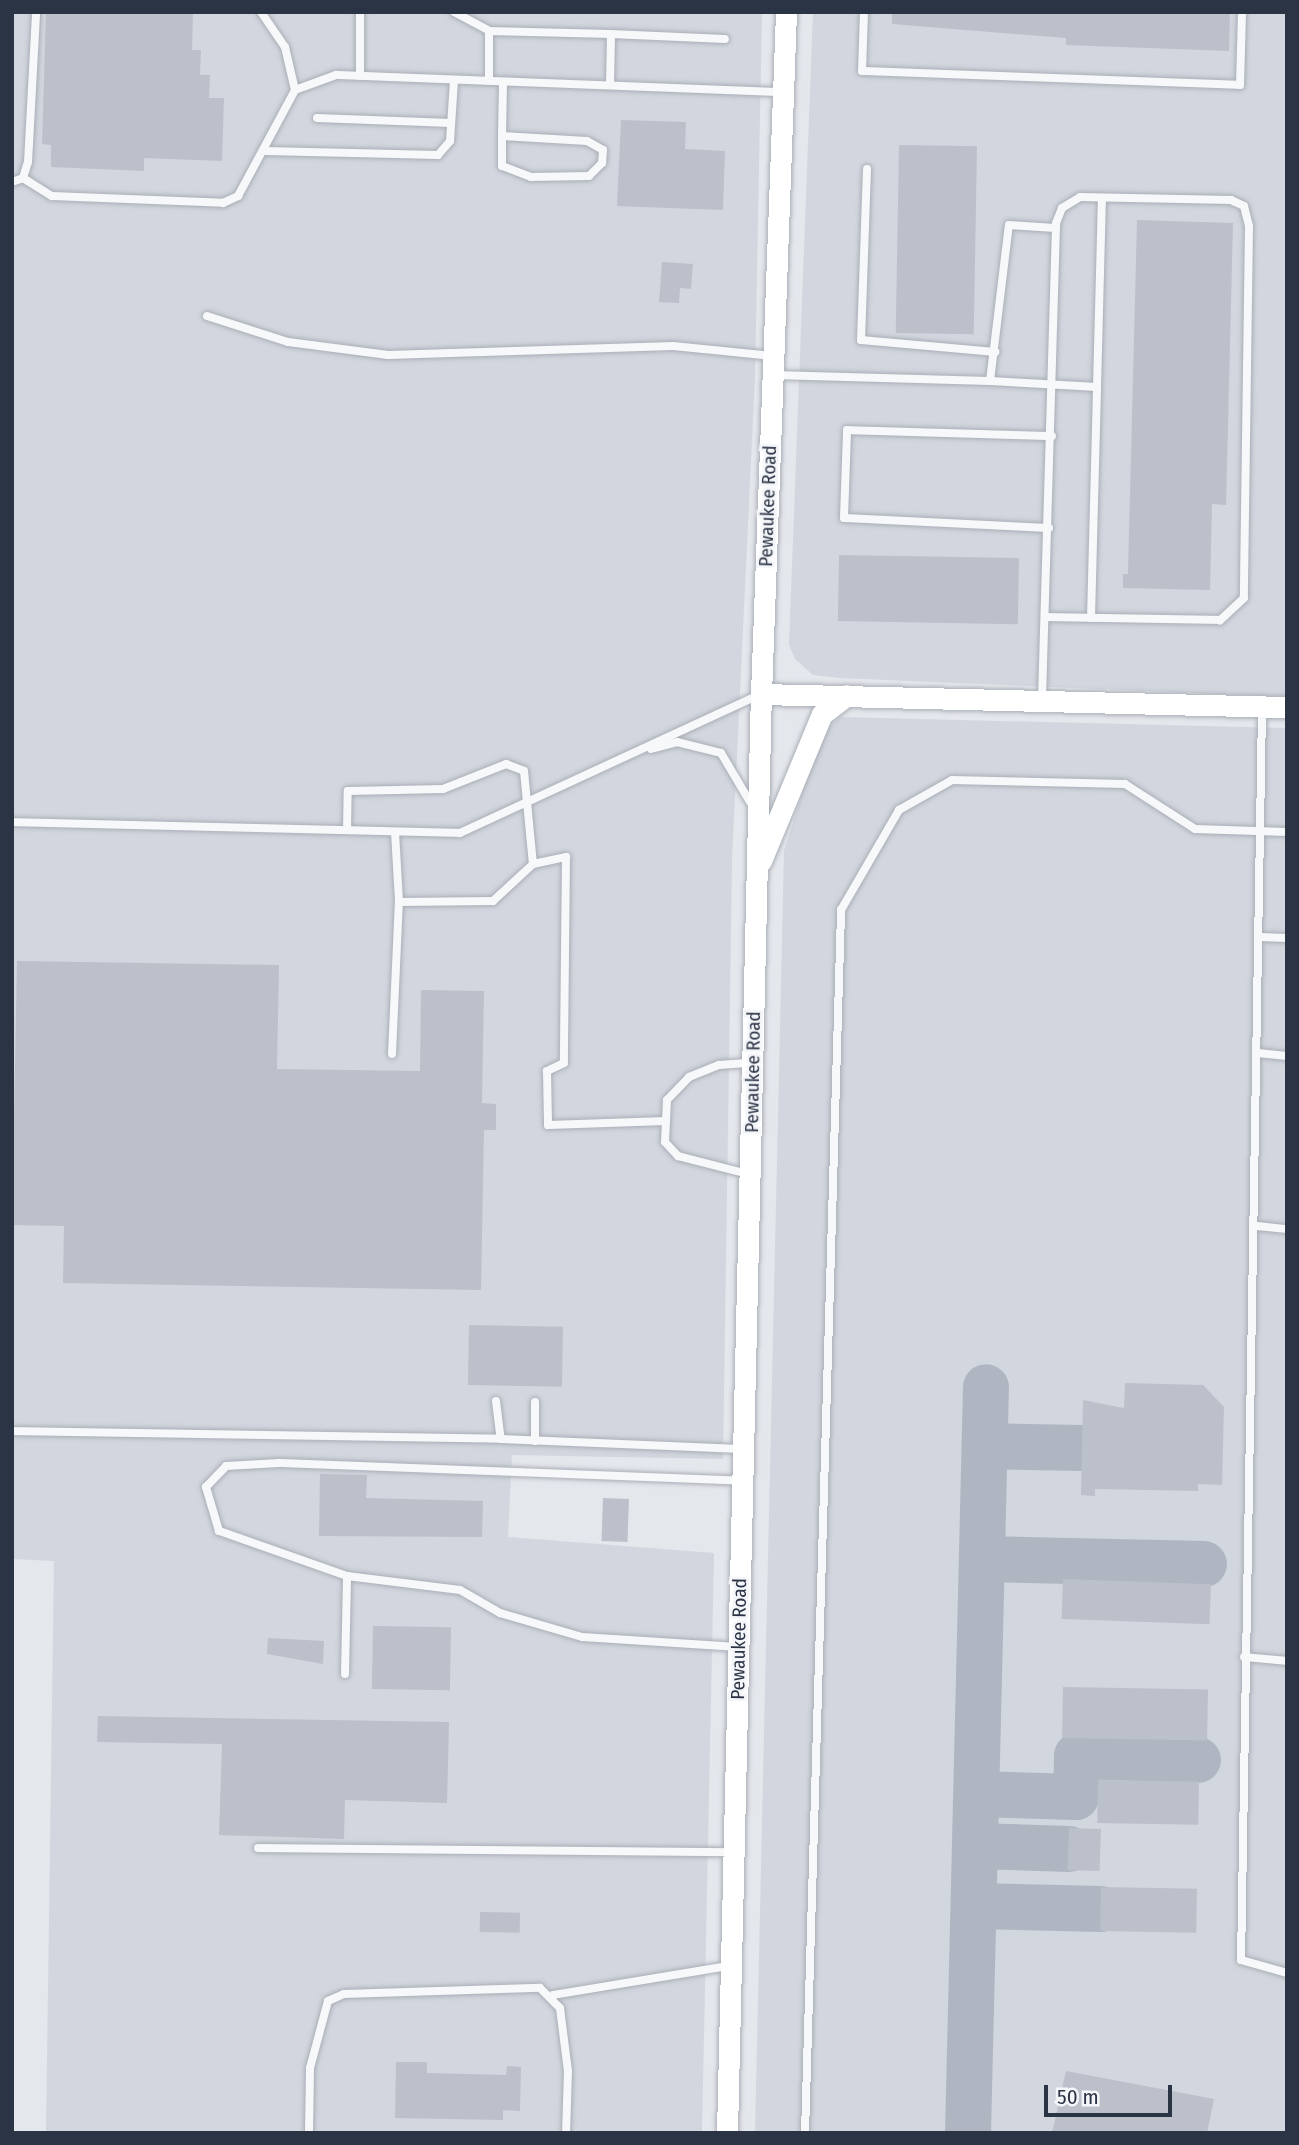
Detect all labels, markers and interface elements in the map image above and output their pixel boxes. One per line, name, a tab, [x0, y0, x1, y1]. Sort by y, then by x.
street label: Pewaukee Road	[754, 445, 782, 567]
street label: Pewaukee Road	[741, 1011, 765, 1133]
street label: Pewaukee Road	[727, 1578, 751, 1700]
scale bar	[1047, 2072, 1175, 2116]
text: 50 m	[1057, 2084, 1099, 2110]

